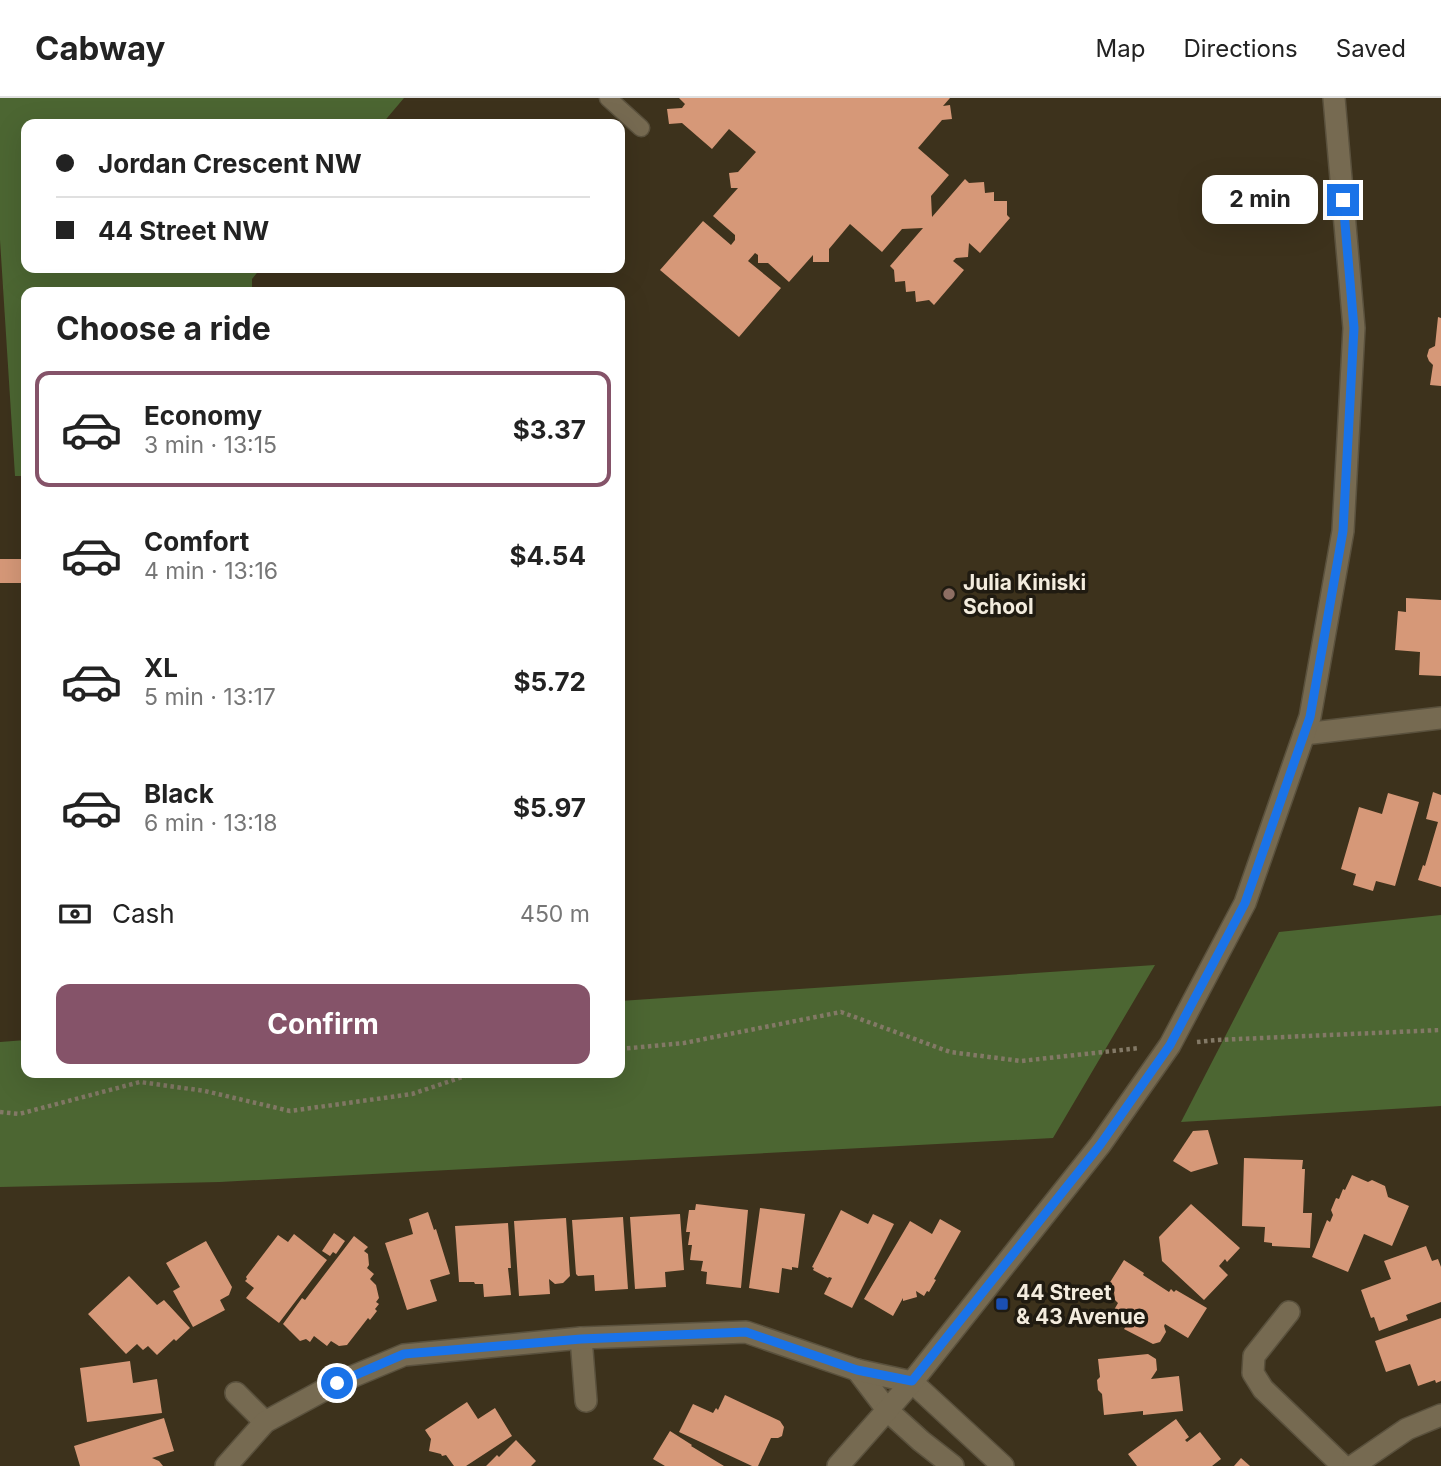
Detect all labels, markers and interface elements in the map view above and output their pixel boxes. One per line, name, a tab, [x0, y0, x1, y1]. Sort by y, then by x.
text: Cabway	[35, 28, 165, 68]
text: Map	[1096, 34, 1145, 63]
text: Directions	[1183, 34, 1298, 63]
text: Saved	[1336, 34, 1406, 63]
text: Jordan Crescent NW	[98, 148, 362, 179]
callout: 2 min	[1203, 176, 1318, 224]
route end	[1327, 184, 1359, 216]
text: 2 min	[1229, 185, 1291, 213]
text: 44 Street NW	[98, 215, 269, 246]
text: Choose a ride	[56, 309, 271, 348]
icon: car	[60, 398, 123, 461]
text: Economy	[144, 400, 262, 431]
text: $3.37	[513, 414, 586, 445]
text: 3 min · 13:15	[144, 431, 277, 459]
icon: car	[60, 524, 123, 587]
text: Comfort	[144, 526, 249, 557]
text: $4.54	[510, 540, 586, 571]
text: 4 min · 13:16	[144, 557, 278, 585]
place label: Julia Kiniski School	[963, 570, 1086, 619]
marker: Julia Kiniski School	[941, 586, 957, 602]
icon: car	[60, 650, 123, 713]
text: XL	[144, 652, 178, 683]
text: $5.72	[513, 666, 586, 697]
text: 5 min · 13:17	[144, 683, 276, 711]
icon: car	[60, 776, 123, 839]
text: Black	[144, 778, 214, 809]
text: $5.97	[513, 792, 586, 823]
text: 6 min · 13:18	[144, 809, 277, 837]
icon: cash	[56, 895, 94, 933]
text: Cash	[112, 898, 175, 929]
text: 450 m	[520, 900, 590, 928]
button: Confirm	[56, 984, 590, 1064]
place label: 44 Street & 43 Avenue	[1016, 1280, 1145, 1329]
marker: 44 Street & 43 Avenue	[994, 1296, 1010, 1312]
route start	[321, 1367, 353, 1399]

